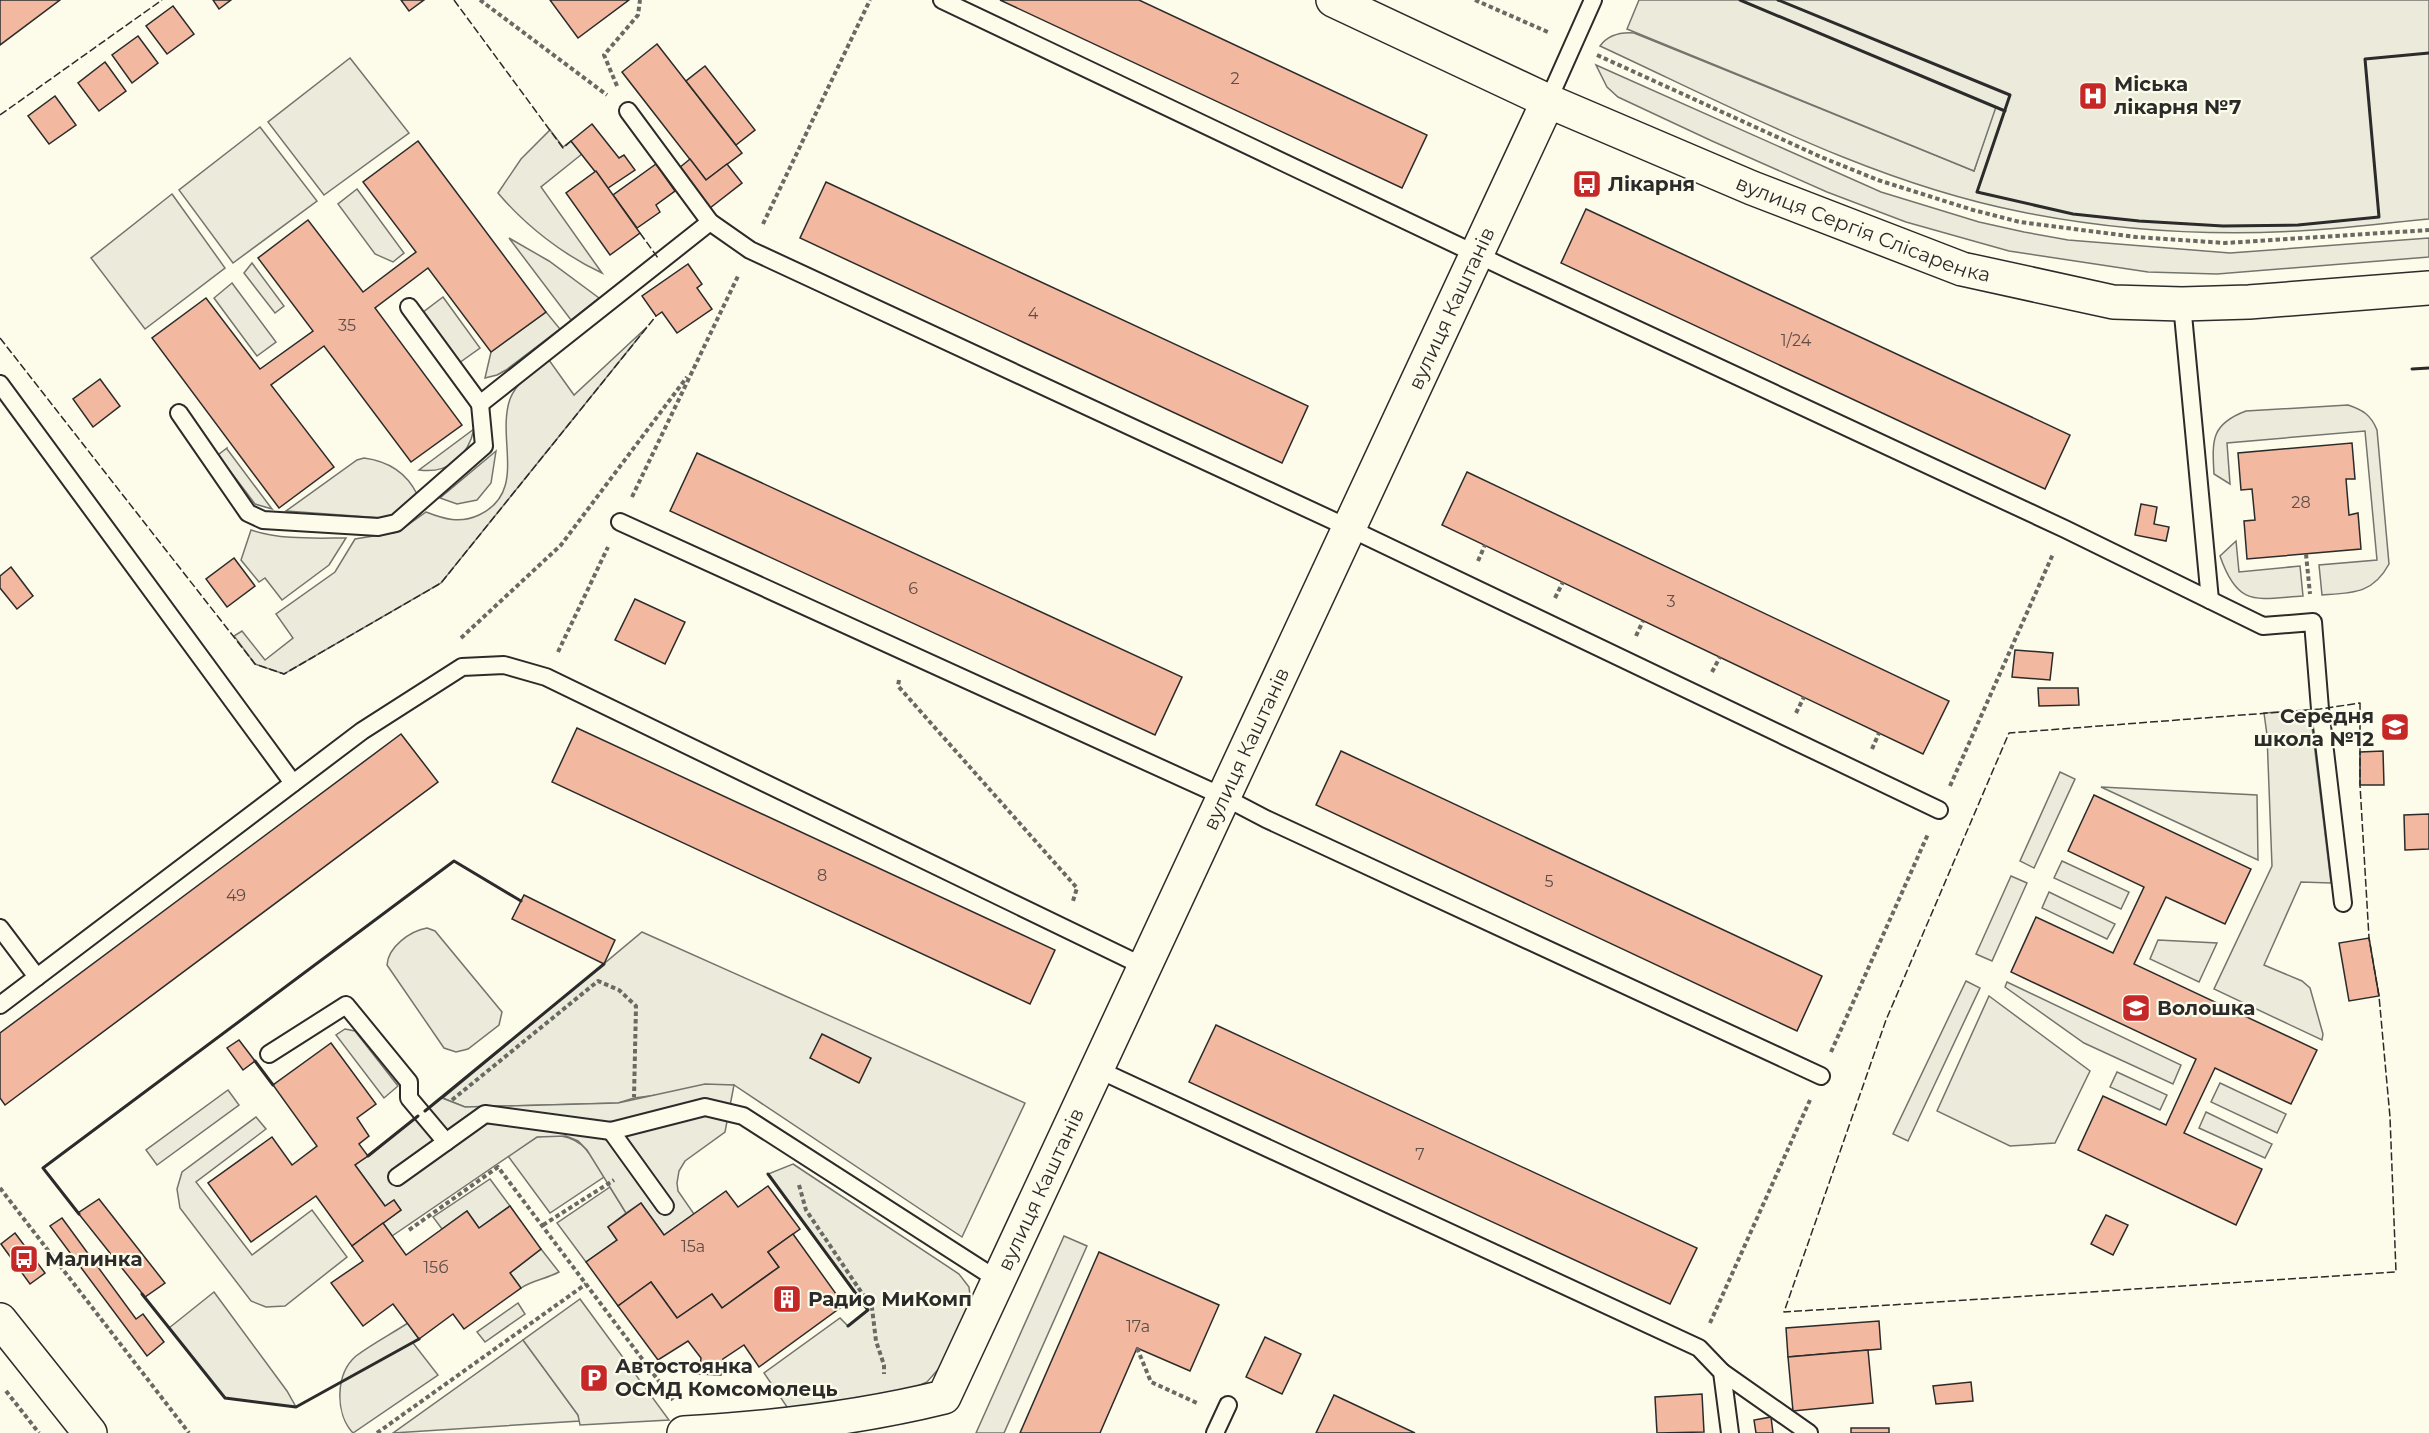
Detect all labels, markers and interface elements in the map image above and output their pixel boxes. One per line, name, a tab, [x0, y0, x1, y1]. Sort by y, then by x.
house number: 2	[1230, 69, 1240, 88]
place label: Міська лікарня №7	[2114, 72, 2241, 119]
hospital icon: Міська лікарня №7	[2077, 80, 2109, 112]
bus stop icon: Лікарня	[1571, 168, 1603, 200]
street label: вулиця Сергія Слісаренка	[1732, 171, 1993, 287]
place label: Лікарня	[1608, 172, 1695, 196]
street label: вулиця Каштанів	[1403, 223, 1500, 393]
house number: 4	[1028, 304, 1039, 323]
house number: 35	[338, 316, 356, 335]
house number: 1/24	[1781, 331, 1812, 350]
house number: 28	[2291, 493, 2311, 512]
house number: 6	[908, 579, 918, 598]
house number: 3	[1666, 592, 1676, 611]
street label: вулиця Каштанів	[1198, 664, 1294, 834]
place label: Середня школа №12	[2254, 704, 2374, 751]
school or university icon: Середня школа №12	[2379, 711, 2411, 743]
house number: 8	[817, 866, 827, 885]
house number: 5	[1544, 872, 1554, 891]
house number: 49	[226, 886, 246, 905]
school or university icon: Волошка	[2120, 992, 2152, 1024]
place label: Волошка	[2157, 996, 2255, 1020]
street label: вулиця Каштанів	[993, 1104, 1089, 1274]
house number: 7	[1415, 1145, 1425, 1164]
house number: 15а	[681, 1237, 705, 1256]
bus stop icon: Малинка	[8, 1243, 40, 1275]
place label: Малинка	[45, 1247, 142, 1271]
house number: 15б	[423, 1258, 449, 1277]
building icon: Радио МиКомп	[771, 1283, 803, 1315]
place label: Радио МиКомп	[808, 1287, 972, 1311]
house number: 17а	[1126, 1317, 1150, 1336]
place label: Автостоянка ОСМД Комсомолець	[615, 1354, 838, 1401]
parking icon: Автостоянка ОСМД Комсомолець	[578, 1362, 610, 1394]

